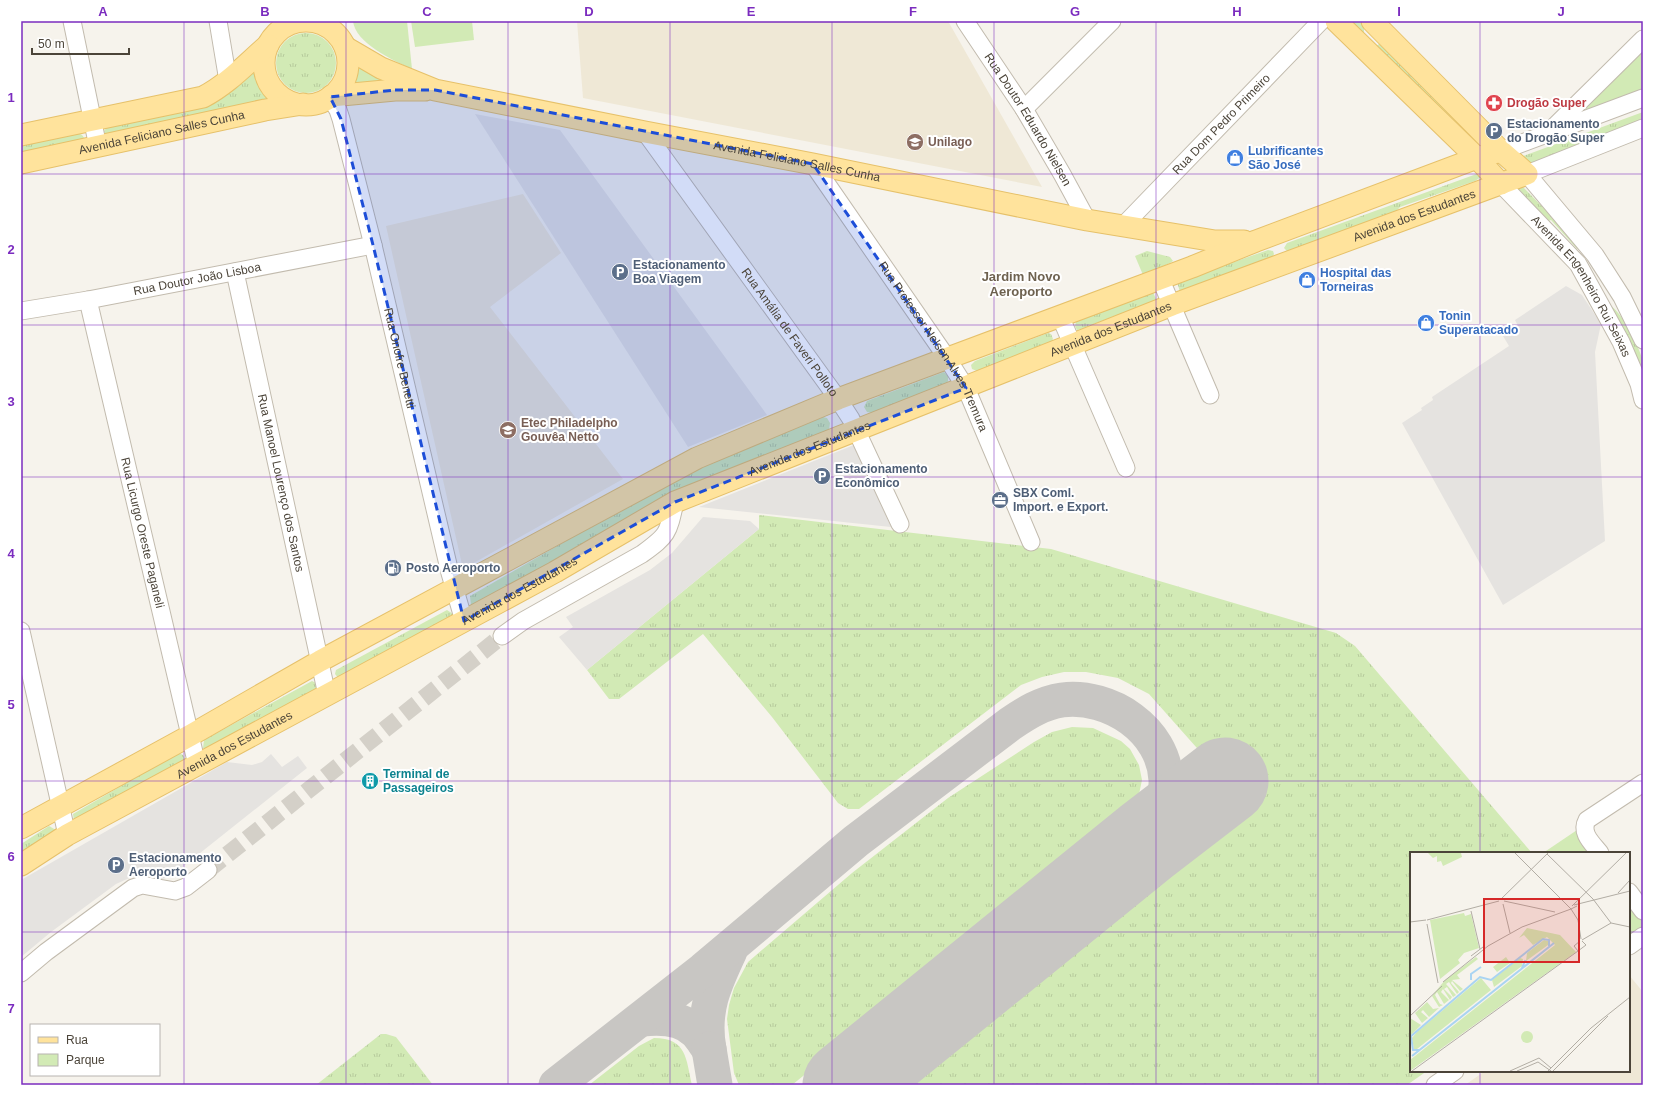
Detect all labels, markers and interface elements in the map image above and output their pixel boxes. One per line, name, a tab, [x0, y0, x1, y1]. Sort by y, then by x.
text: A	[98, 4, 108, 19]
text: B	[260, 4, 270, 19]
text: C	[422, 4, 432, 19]
text: D	[584, 4, 594, 19]
text: E	[747, 4, 756, 19]
text: F	[909, 4, 917, 19]
text: G	[1070, 4, 1080, 19]
text: H	[1232, 4, 1242, 19]
text: I	[1397, 4, 1401, 19]
text: J	[1557, 4, 1565, 19]
scale bar	[32, 30, 129, 56]
text: 50 m	[38, 37, 65, 51]
street label: Rua Doutor Eduardo Nielsen	[982, 50, 1074, 188]
street label: Rua Dom Pedro Primeiro	[1170, 71, 1273, 177]
text: 1	[7, 90, 15, 105]
pharmacy icon: Drogão Super	[1484, 93, 1504, 113]
place label: Drogão Super	[1507, 96, 1587, 110]
street label: Avenida Feliciano Salles Cunha	[77, 108, 246, 157]
place label: Estacionamento do Drogão Super	[1507, 117, 1605, 145]
parking icon: Estacionamento do Drogão Super	[1484, 121, 1504, 141]
school or university icon: Unilago	[905, 132, 925, 152]
place label: Unilago	[928, 135, 972, 149]
street label: Avenida Feliciano Salles Cunha	[713, 138, 882, 185]
place label: Lubrificantes São José	[1248, 144, 1324, 172]
shop icon: Lubrificantes São José	[1225, 148, 1245, 168]
street label: Avenida dos Estudantes	[1351, 187, 1477, 245]
street label: Avenida Engenheiro Rui Seixas	[1528, 213, 1633, 359]
text: 2	[7, 242, 15, 257]
place label: Estacionamento Boa Viagem	[633, 258, 726, 286]
street label: Rua Professor Nelson Alves Tremura	[876, 259, 991, 434]
street label: Rua Doutor João Lisboa	[132, 260, 262, 298]
parking icon: Estacionamento Boa Viagem	[610, 262, 630, 282]
street label: Rua Amália de Faveri Polloto	[739, 265, 841, 399]
place label: Hospital das Torneiras	[1320, 266, 1392, 294]
district label: Jardim Novo Aeroporto	[982, 269, 1060, 299]
shop icon: Hospital das Torneiras	[1297, 270, 1317, 290]
street label: Avenida dos Estudantes	[1048, 299, 1174, 360]
street label: Rua Onofre Benetti	[381, 306, 418, 410]
place label: Tonin Superatacado	[1439, 309, 1518, 337]
shop icon: Tonin Superatacado	[1416, 313, 1436, 333]
street label: Rua Manoel Lourenço dos Santos	[255, 393, 307, 573]
text: 3	[7, 394, 15, 409]
place label: Etec Philadelpho Gouvêa Netto	[521, 416, 618, 444]
street label: Avenida dos Estudantes	[747, 418, 872, 479]
school or university icon: Etec Philadelpho Gouvêa Netto	[498, 420, 518, 440]
street label: Rua Licurgo Oreste Paganeli	[118, 456, 167, 609]
place label: Estacionamento Econômico	[835, 462, 928, 490]
parking icon: Estacionamento Econômico	[812, 466, 832, 486]
place label: SBX Coml. Import. e Export.	[1013, 486, 1108, 514]
office icon: SBX Coml. Import. e Export.	[990, 490, 1010, 510]
text: 4	[7, 546, 15, 561]
street label: Avenida dos Estudantes	[459, 554, 580, 628]
fuel station icon: Posto Aeroporto	[383, 558, 403, 578]
place label: Posto Aeroporto	[406, 561, 500, 575]
text: 5	[7, 697, 15, 712]
street label: Avenida dos Estudantes	[174, 708, 295, 782]
place label: Terminal de Passageiros	[383, 767, 454, 795]
building icon: Terminal de Passageiros	[360, 771, 380, 791]
text: 6	[7, 849, 15, 864]
place label: Estacionamento Aeroporto	[129, 851, 222, 879]
inset map	[1410, 852, 1630, 1072]
parking icon: Estacionamento Aeroporto	[106, 855, 126, 875]
text: 7	[7, 1001, 15, 1016]
legend	[30, 1024, 160, 1076]
text: Rua	[66, 1033, 88, 1047]
text: Parque	[66, 1053, 105, 1067]

